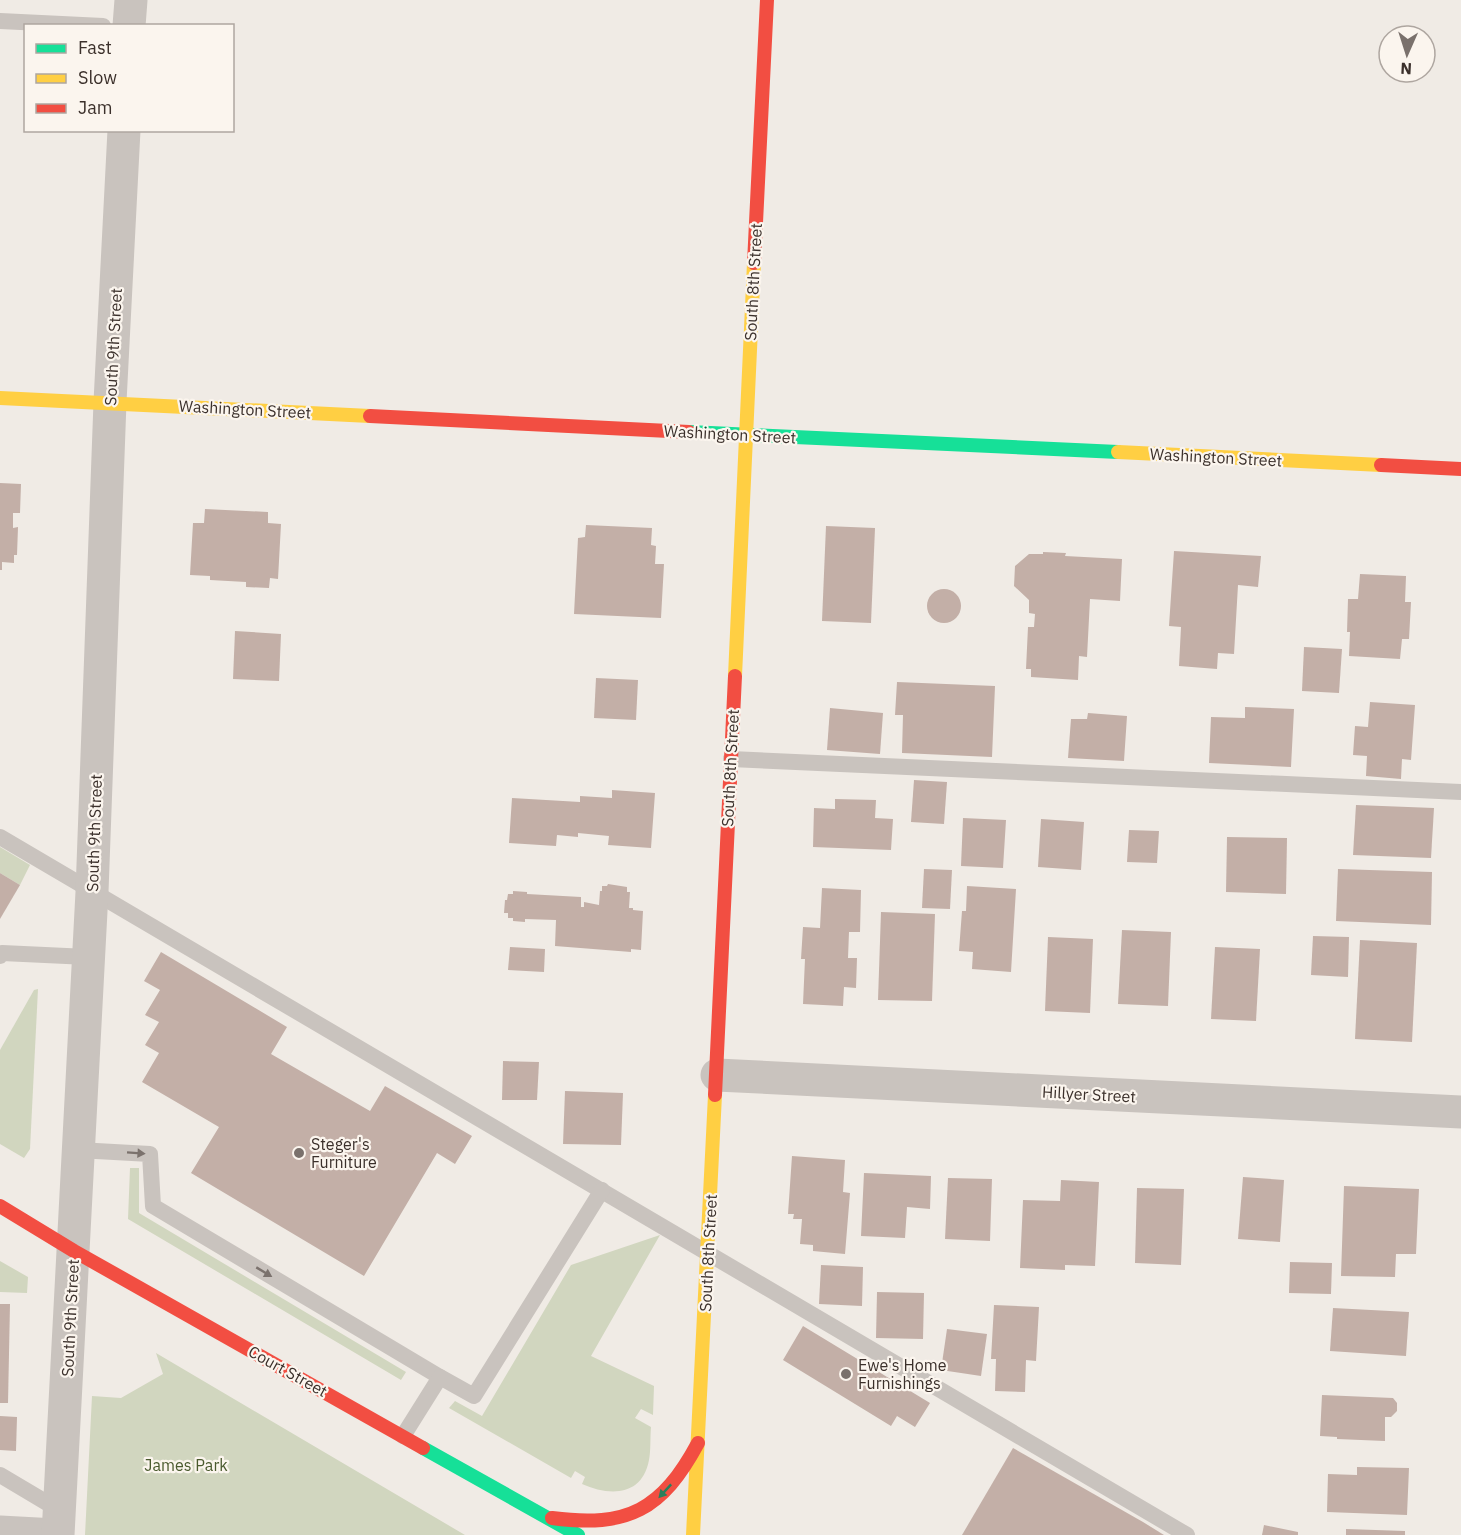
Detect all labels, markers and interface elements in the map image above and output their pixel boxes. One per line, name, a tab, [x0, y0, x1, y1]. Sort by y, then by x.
legend	[24, 24, 234, 132]
north arrow	[1377, 24, 1437, 84]
text: Fast	[78, 36, 112, 59]
text: N	[1400, 59, 1413, 79]
text: Slow	[78, 66, 117, 89]
text: Jam	[78, 96, 113, 119]
street label: South 8th Street	[740, 223, 766, 341]
street label: South 9th Street	[100, 288, 126, 406]
street label: Washington Street	[178, 396, 312, 422]
street label: Washington Street	[663, 421, 797, 447]
street label: Washington Street	[1149, 444, 1283, 470]
street label: South 8th Street	[717, 709, 743, 827]
street label: South 9th Street	[82, 774, 106, 892]
street label: Hillyer Street	[1042, 1082, 1136, 1106]
place label: Steger's Furniture	[311, 1134, 377, 1172]
marker: Steger's Furniture	[292, 1146, 306, 1160]
one-way arrow	[127, 1148, 146, 1158]
street label: South 8th Street	[695, 1194, 721, 1312]
street label: South 9th Street	[57, 1259, 83, 1377]
one-way arrow	[256, 1266, 272, 1277]
street label: Court Street	[245, 1341, 331, 1401]
place label: Ewe's Home Furnishings	[858, 1355, 947, 1393]
marker: Ewe's Home Furnishings	[839, 1367, 853, 1381]
park label: James Park	[144, 1455, 228, 1475]
one-way arrow	[659, 1483, 672, 1498]

